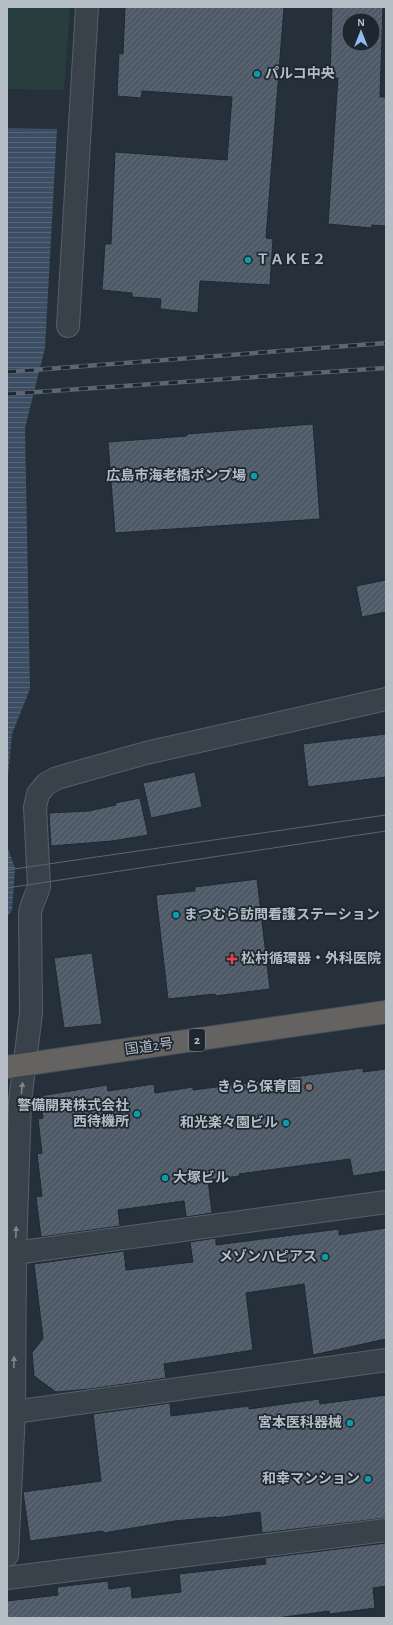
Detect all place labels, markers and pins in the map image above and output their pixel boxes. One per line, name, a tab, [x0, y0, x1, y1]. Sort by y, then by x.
place label: パルコ中央	[265, 66, 335, 81]
marker: パルコ中央	[252, 69, 262, 79]
place label: ＴＡＫＥ２	[256, 253, 326, 267]
marker: ＴＡＫＥ２	[243, 255, 253, 265]
place label: 広島市海老橋ポンプ場	[106, 468, 246, 483]
marker: 広島市海老橋ポンプ場	[249, 471, 259, 481]
place label: まつむら訪問看護ステーション	[184, 907, 380, 922]
marker: まつむら訪問看護ステーション	[171, 910, 181, 920]
place label: 松村循環器・外科医院	[241, 950, 381, 966]
marker: 松村循環器・外科医院	[226, 953, 238, 965]
place label: きらら保育園	[217, 1079, 301, 1094]
marker: きらら保育園	[304, 1082, 314, 1092]
place label: 警備開発株式会社 西待機所	[17, 1097, 129, 1129]
marker: 警備開発株式会社 西待機所	[132, 1109, 142, 1119]
place label: 和光楽々園ビル	[180, 1115, 278, 1130]
marker: 和光楽々園ビル	[281, 1118, 291, 1128]
place label: 大塚ビル	[173, 1170, 229, 1185]
marker: 大塚ビル	[160, 1173, 170, 1183]
place label: メゾンハピアス	[219, 1248, 317, 1264]
marker: メゾンハピアス	[320, 1252, 330, 1262]
place label: 宮本医科器械	[258, 1415, 342, 1430]
marker: 宮本医科器械	[345, 1418, 355, 1428]
place label: 和幸マンション	[262, 1471, 360, 1486]
marker: 和幸マンション	[363, 1474, 373, 1484]

